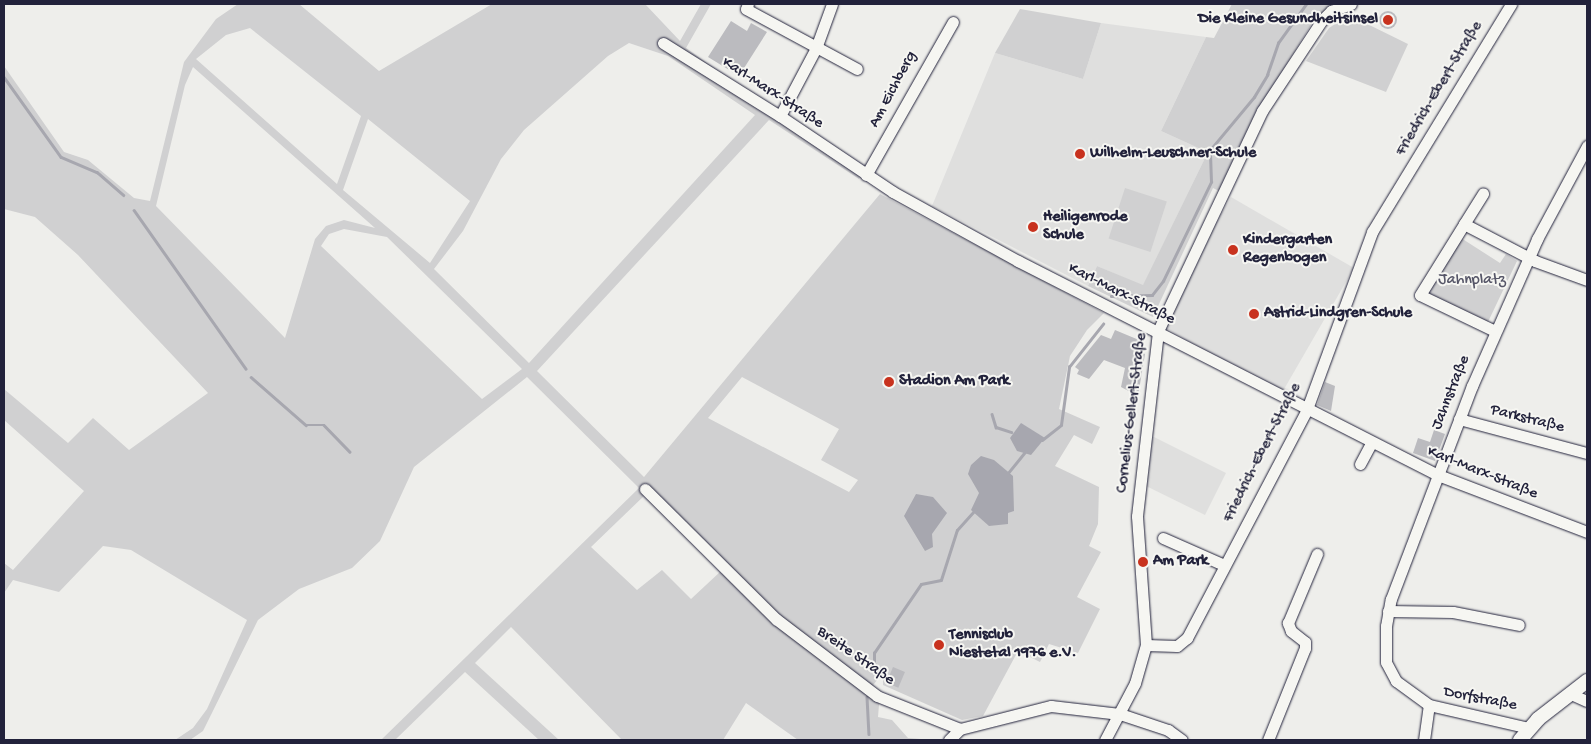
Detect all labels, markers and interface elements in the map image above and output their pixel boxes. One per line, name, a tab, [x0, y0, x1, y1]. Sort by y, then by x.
place label: Die Kleine Gesundheitsinsel	[1198, 10, 1378, 30]
marker: Die Kleine Gesundheitsinsel	[1382, 14, 1394, 26]
street label: Friedrich-Ebert-Straße	[1392, 18, 1488, 160]
street label: Am Eichberg	[866, 49, 922, 131]
street label: Karl-Marx-Straße	[718, 54, 826, 134]
place label: Wilhelm-Leuschner-Schule	[1090, 144, 1256, 164]
marker: Wilhelm-Leuschner-Schule	[1074, 148, 1086, 160]
place label: Heiligenrode Schule	[1043, 208, 1127, 246]
marker: Heiligenrode Schule	[1027, 221, 1039, 233]
place label: Kindergarten Regenbogen	[1243, 231, 1332, 269]
marker: Kindergarten Regenbogen	[1227, 244, 1239, 256]
street label: Karl-Marx-Straße	[1064, 260, 1178, 330]
park label: Jahnplatz	[1438, 271, 1506, 291]
place label: Astrid-Lindgren-Schule	[1264, 304, 1412, 324]
marker: Astrid-Lindgren-Schule	[1248, 308, 1260, 320]
street label: Cornelius-Gellert-Straße	[1114, 332, 1152, 494]
street label: Jahnstraße	[1428, 353, 1476, 433]
place label: Stadion Am Park	[899, 372, 1009, 392]
marker: Stadion Am Park	[883, 376, 895, 388]
street label: Friedrich-Ebert-Straße	[1220, 380, 1306, 526]
street label: Parkstraße	[1488, 402, 1566, 438]
street label: Karl-Marx-Straße	[1424, 443, 1540, 505]
place label: Am Park	[1153, 552, 1208, 572]
marker: Am Park	[1137, 556, 1149, 568]
street label: Breite Straße	[812, 623, 898, 691]
place label: Tennisclub Niestetal 1976 e.V.	[949, 626, 1076, 664]
marker: Tennisclub Niestetal 1976 e.V.	[933, 639, 945, 651]
street label: Dorfstraße	[1442, 683, 1518, 717]

